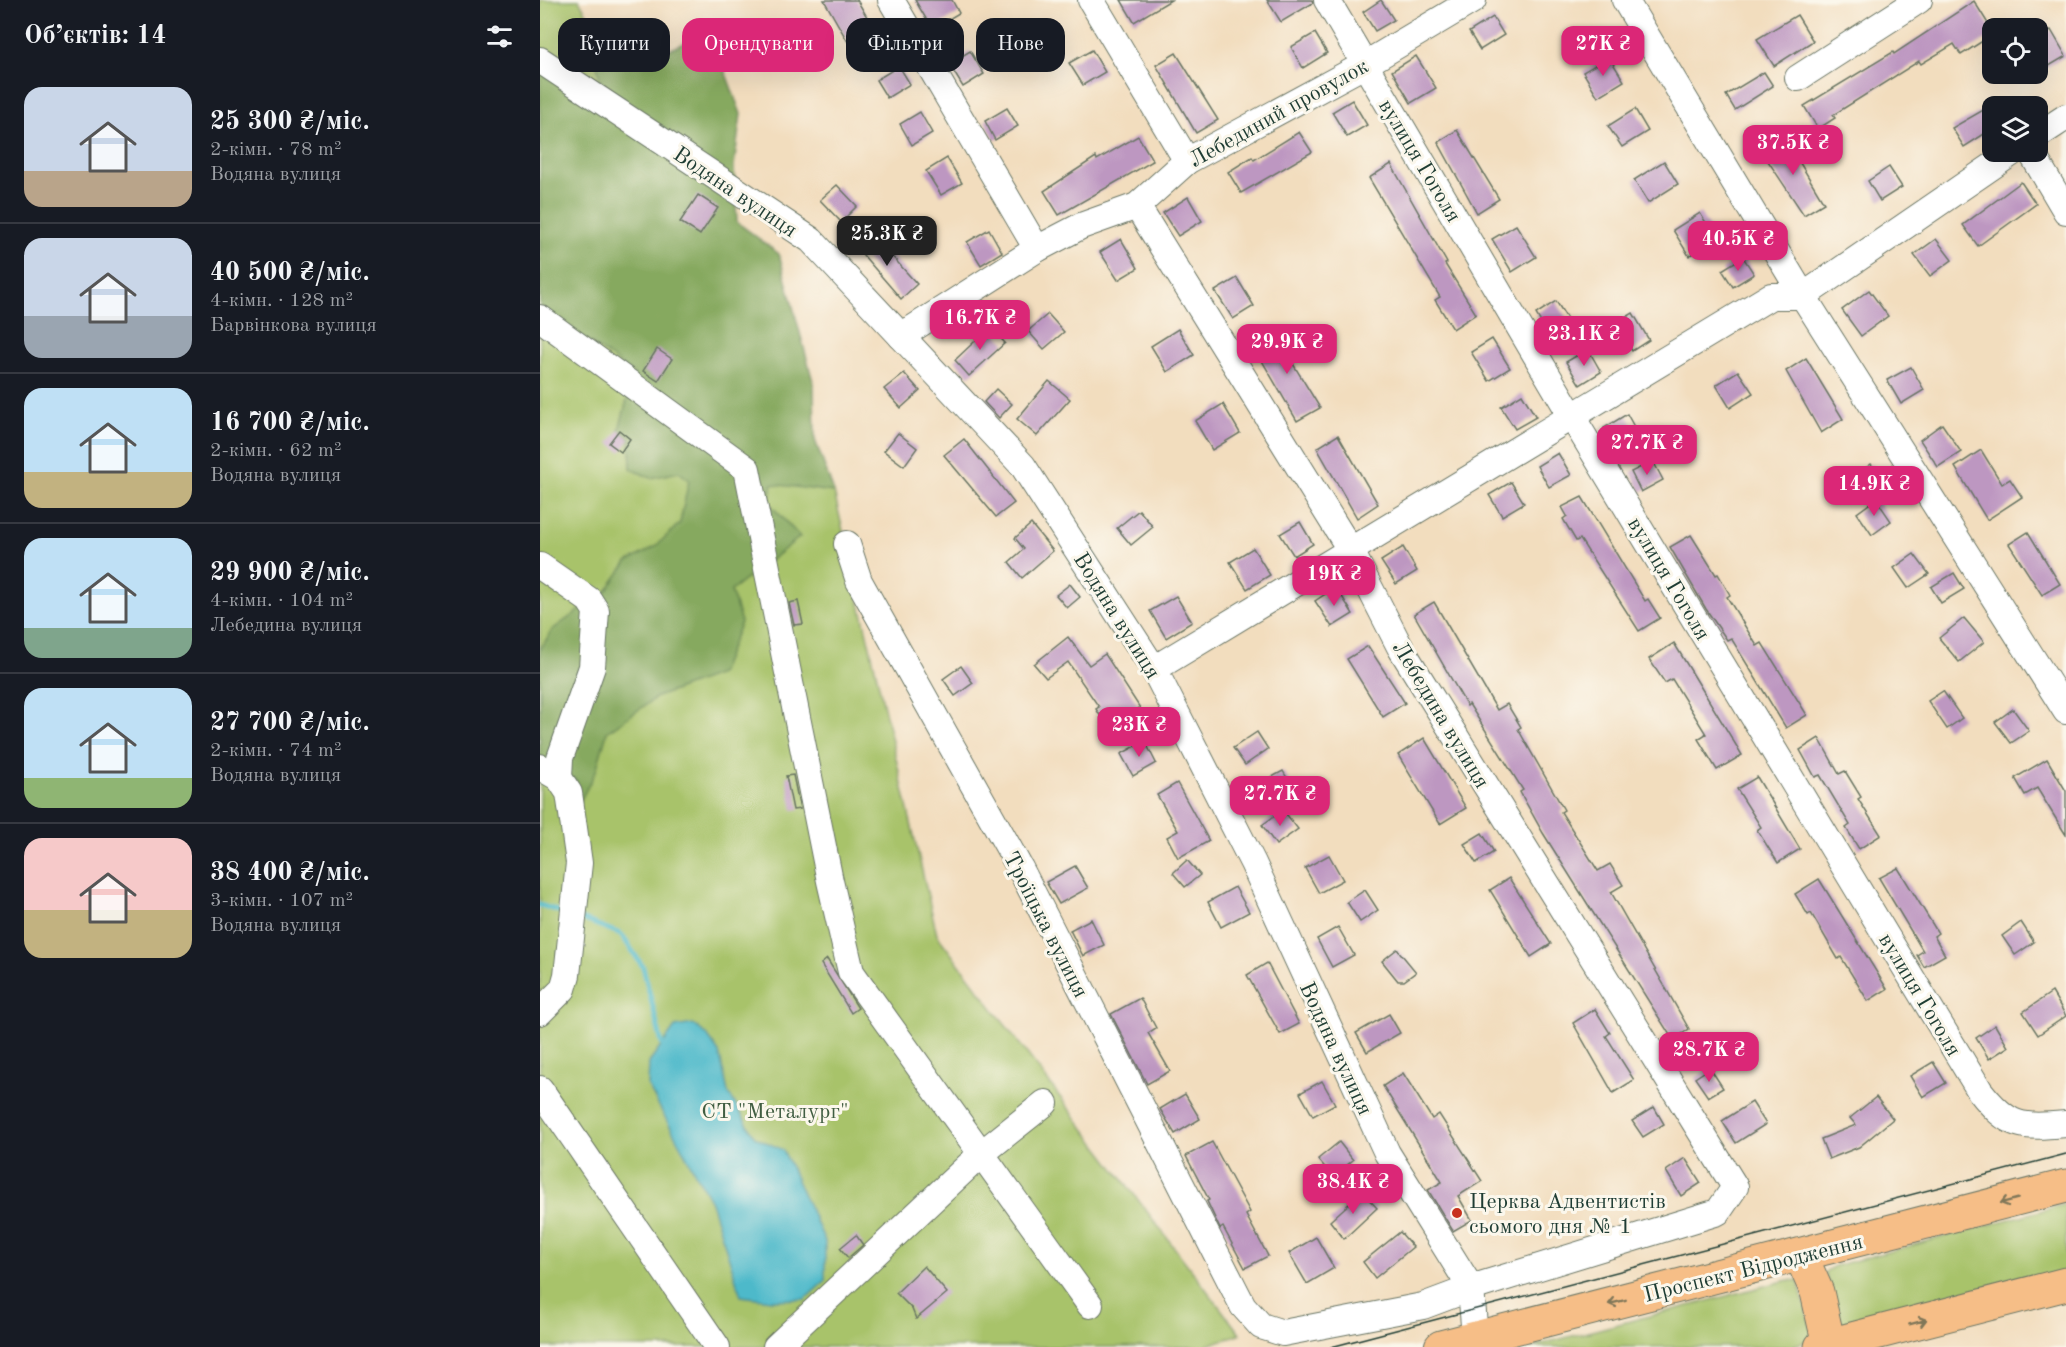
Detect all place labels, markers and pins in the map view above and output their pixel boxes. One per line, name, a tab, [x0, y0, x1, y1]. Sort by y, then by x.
pin: 27K ₴	[1561, 26, 1645, 77]
pin: 37.5K ₴	[1738, 125, 1848, 176]
pin: 25.3K ₴	[832, 216, 942, 267]
pin: 40.5K ₴	[1683, 221, 1793, 272]
pin: 16.7K ₴	[925, 300, 1035, 351]
pin: 23.1K ₴	[1529, 316, 1639, 367]
pin: 29.9K ₴	[1232, 324, 1342, 375]
pin: 27.7K ₴	[1592, 425, 1702, 476]
pin: 14.9K ₴	[1819, 466, 1929, 517]
pin: 19K ₴	[1292, 556, 1376, 607]
pin: 23K ₴	[1097, 707, 1181, 758]
pin: 27.7K ₴	[1225, 776, 1335, 827]
pin: 28.7K ₴	[1654, 1032, 1764, 1083]
pin: 38.4K ₴	[1298, 1164, 1408, 1215]
place label: Церква Адвентистів сьомого дня № 1	[1469, 1191, 1666, 1238]
marker: Церква Адвентистів сьомого дня № 1	[1450, 1206, 1464, 1220]

